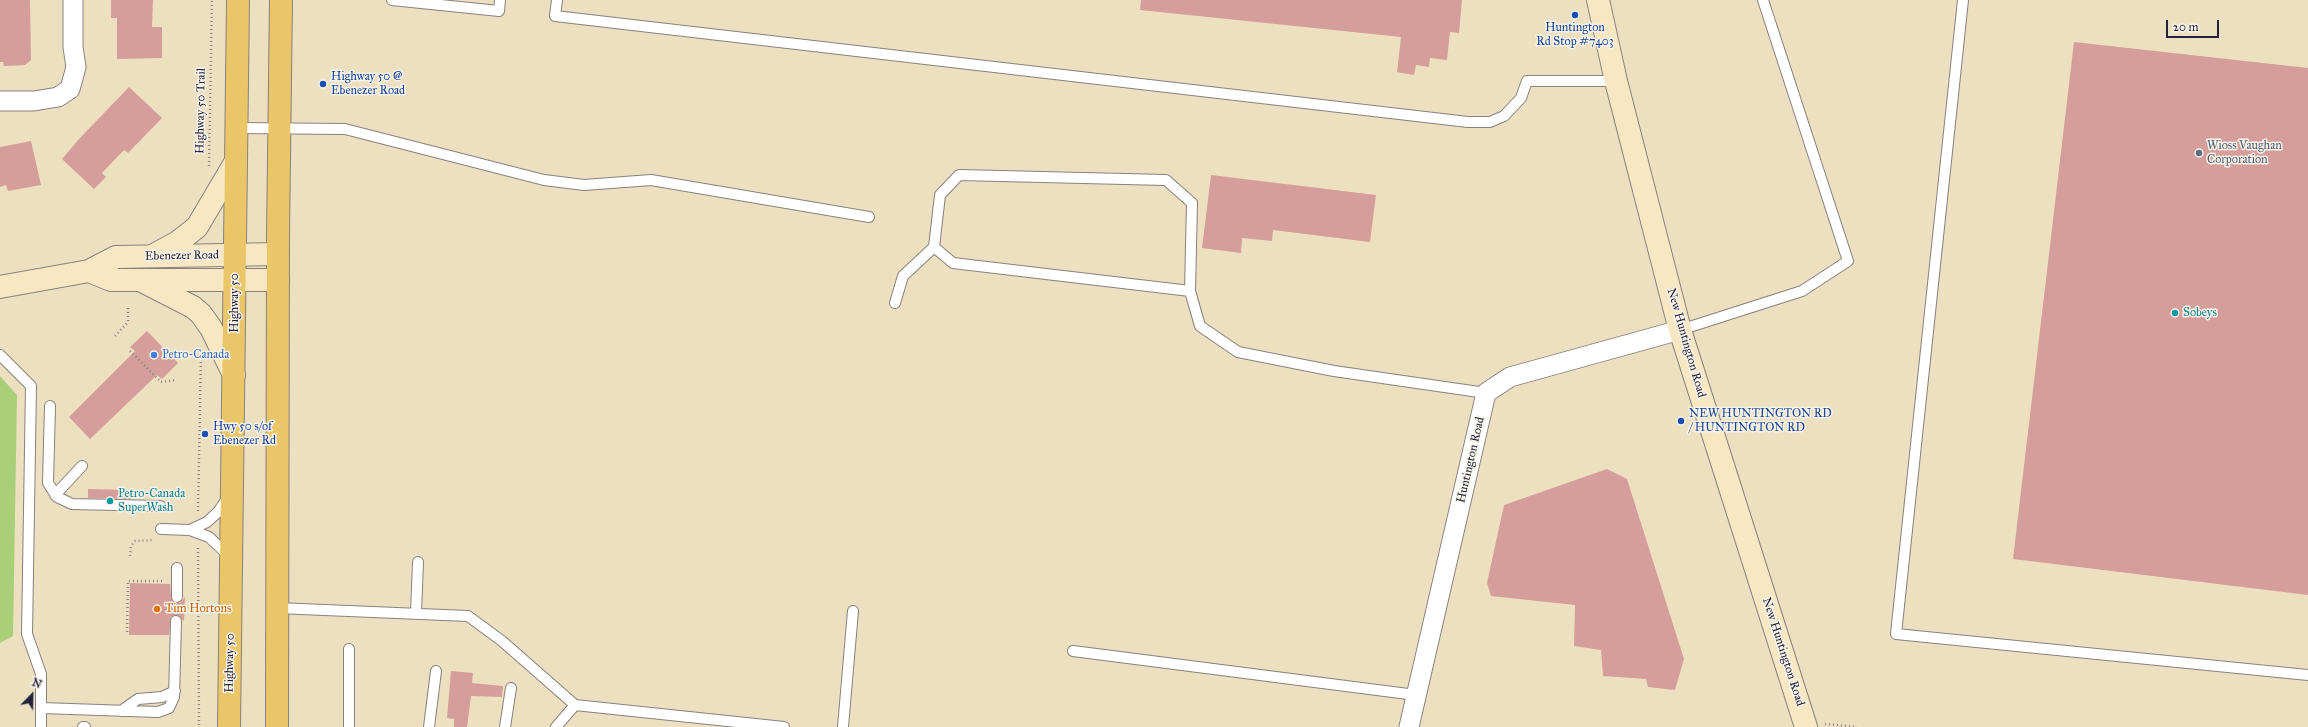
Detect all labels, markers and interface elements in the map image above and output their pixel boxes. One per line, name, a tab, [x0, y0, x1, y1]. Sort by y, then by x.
marker: Huntington Rd Stop #7403	[1570, 10, 1580, 20]
scale bar	[2168, 12, 2221, 38]
text: 20 m	[2173, 20, 2199, 34]
place label: Huntington Rd Stop #7403	[1536, 21, 1614, 49]
street label: Highway 50 Trail	[193, 68, 209, 154]
place label: Highway 50 @ Ebenezer Road	[331, 70, 405, 98]
marker: Highway 50 @ Ebenezer Road	[318, 79, 328, 89]
place label: Wioss Vaughan Corporation	[2207, 139, 2282, 167]
marker: Wioss Vaughan Corporation	[2194, 148, 2204, 158]
street label: Ebenezer Road	[145, 248, 219, 264]
street label: Highway 50	[228, 273, 242, 333]
street label: New Huntington Road	[1663, 287, 1709, 399]
place label: Sobeys	[2183, 306, 2217, 320]
marker: Sobeys	[2170, 308, 2180, 318]
place label: Petro-Canada	[162, 348, 229, 362]
marker: Petro-Canada	[149, 350, 159, 360]
place label: NEW HUNTINGTON RD / HUNTINGTON RD	[1689, 407, 1832, 435]
street label: Huntington Road	[1454, 416, 1488, 504]
marker: NEW HUNTINGTON RD / HUNTINGTON RD	[1676, 416, 1686, 426]
place label: Hwy 50 s/of Ebenezer Rd	[213, 420, 276, 448]
marker: Hwy 50 s/of Ebenezer Rd	[200, 429, 210, 439]
place label: Petro-Canada SuperWash	[118, 487, 185, 515]
marker: Petro-Canada SuperWash	[105, 496, 115, 506]
street label: New Huntington Road	[1759, 596, 1807, 708]
place label: Tim Hortons	[165, 602, 231, 616]
marker: Tim Hortons	[152, 604, 162, 614]
street label: Highway 50	[222, 633, 238, 693]
north arrow	[12, 675, 52, 715]
text: N	[30, 676, 44, 691]

